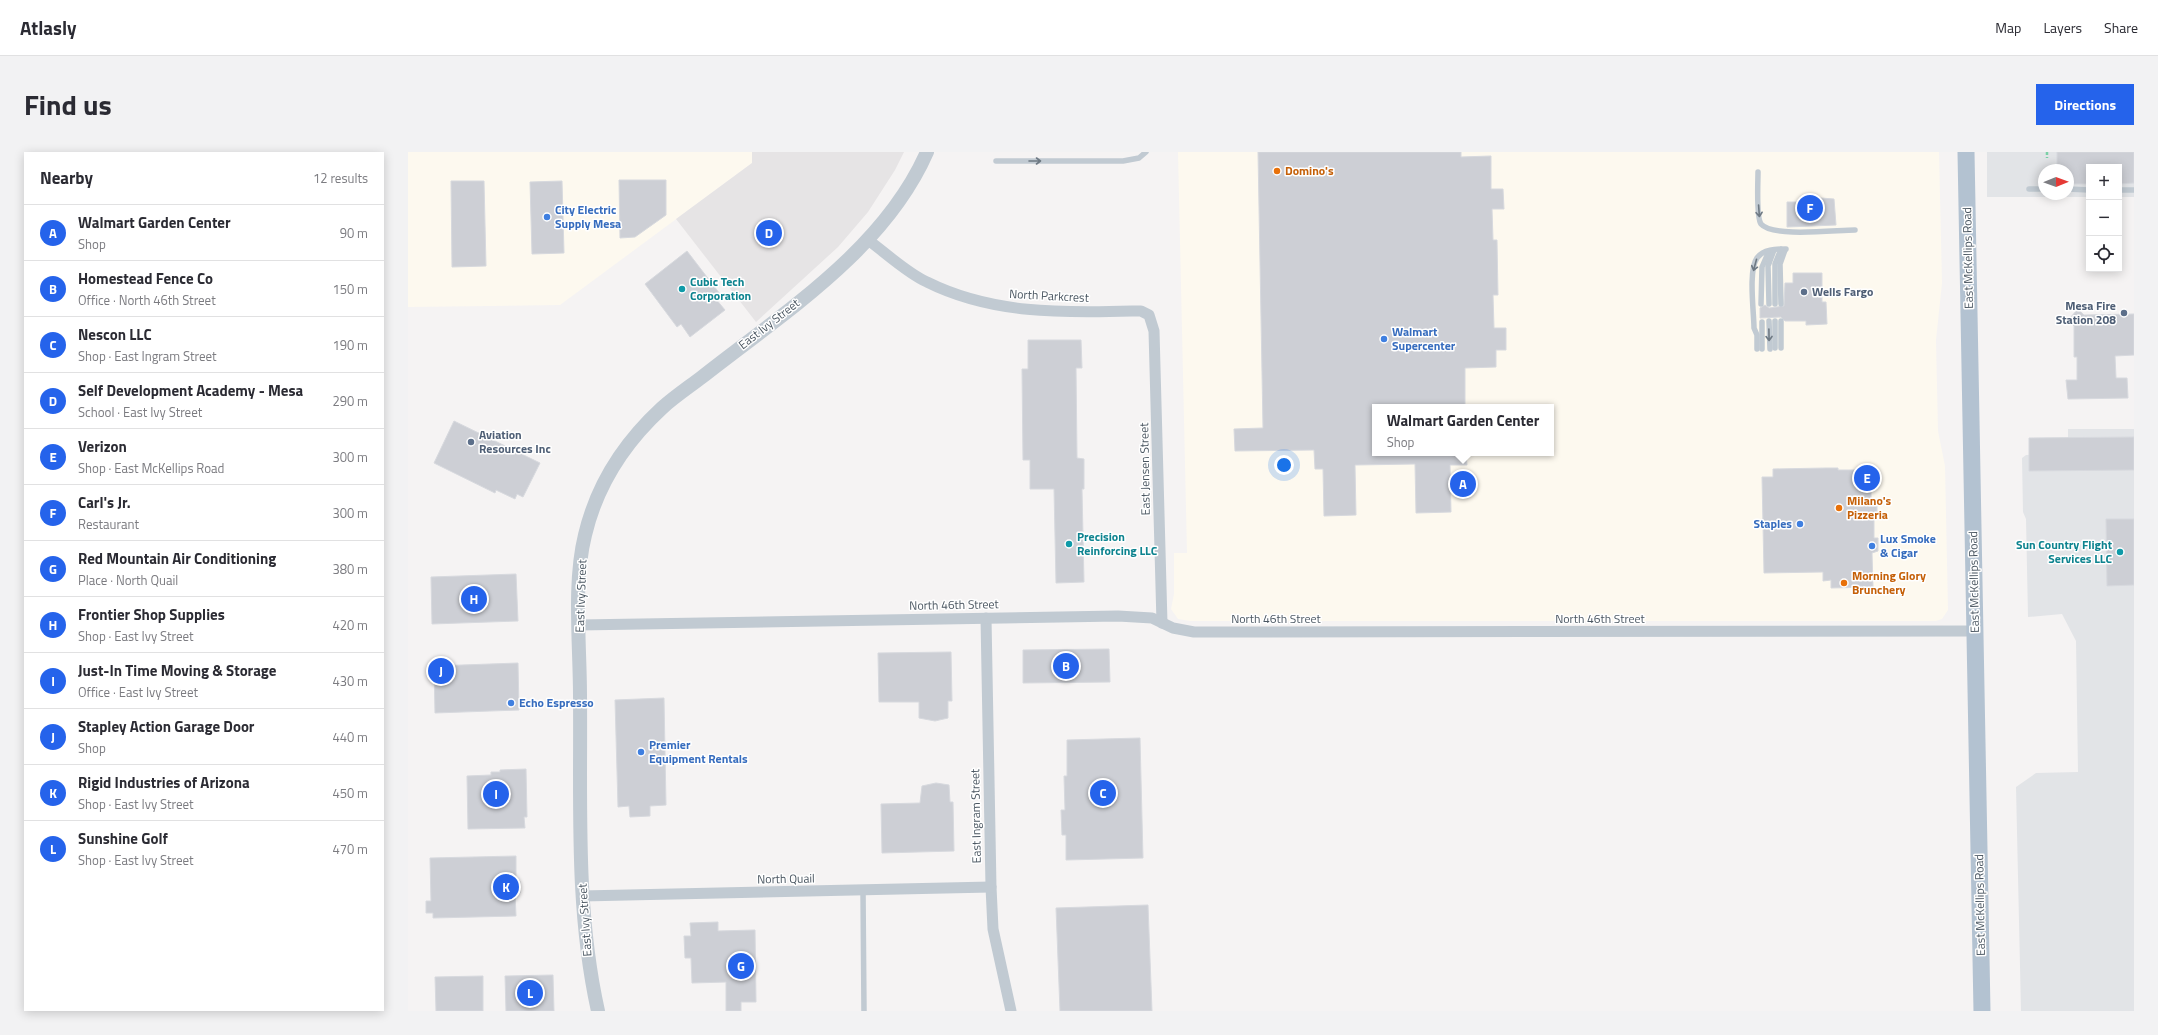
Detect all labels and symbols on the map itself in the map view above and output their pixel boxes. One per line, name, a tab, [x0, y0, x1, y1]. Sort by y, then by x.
one-way arrow	[1028, 157, 1041, 165]
place label: Domino's	[1285, 161, 1334, 180]
north arrow	[2038, 164, 2074, 200]
marker: Domino's	[1272, 166, 1282, 176]
pin: F	[1797, 193, 1823, 223]
place label: City Electric Supply Mesa	[555, 200, 621, 233]
one-way arrow	[1755, 204, 1762, 217]
street label: East McKellips Road	[1957, 207, 1978, 309]
marker: City Electric Supply Mesa	[542, 212, 552, 222]
pin: D	[756, 218, 782, 248]
one-way arrow	[1750, 259, 1758, 272]
place label: Cubic Tech Corporation	[690, 272, 751, 305]
place label: Wells Fargo	[1812, 282, 1873, 301]
marker: Cubic Tech Corporation	[677, 284, 687, 294]
street label: North Parkcrest	[1009, 284, 1090, 307]
marker: Wells Fargo	[1799, 287, 1809, 297]
street label: East Ivy Street	[734, 293, 804, 354]
place label: Mesa Fire Station 208	[2056, 296, 2116, 329]
marker: Mesa Fire Station 208	[2119, 308, 2129, 318]
place label: Walmart Supercenter	[1392, 322, 1456, 355]
one-way arrow	[1765, 328, 1773, 341]
marker: Walmart Supercenter	[1379, 334, 1389, 344]
street label: East Jensen Street	[1134, 422, 1155, 515]
place label: Aviation Resources Inc	[479, 425, 551, 458]
marker: Aviation Resources Inc	[466, 437, 476, 447]
your location	[1274, 455, 1294, 475]
pin: E	[1854, 463, 1880, 493]
pin: A	[1450, 469, 1476, 499]
place label: Milano's Pizzeria	[1847, 491, 1892, 524]
marker: Milano's Pizzeria	[1834, 503, 1844, 513]
place label: Staples	[1753, 514, 1792, 533]
marker: Staples	[1795, 519, 1805, 529]
place label: Precision Reinforcing LLC	[1077, 527, 1158, 560]
place label: Lux Smoke & Cigar	[1880, 529, 1936, 562]
street label: East McKellips Road	[1963, 531, 1984, 633]
place label: Sun Country Flight Services LLC	[2016, 535, 2113, 568]
marker: Precision Reinforcing LLC	[1064, 539, 1074, 549]
marker: Lux Smoke & Cigar	[1867, 541, 1877, 551]
marker: Sun Country Flight Services LLC	[2115, 547, 2125, 557]
street label: East Ivy Street	[570, 558, 591, 633]
place label: Morning Glory Brunchery	[1852, 566, 1926, 599]
marker: Morning Glory Brunchery	[1839, 578, 1849, 588]
pin: H	[461, 584, 487, 614]
street label: North 46th Street	[909, 594, 1000, 615]
street label: North 46th Street	[1231, 609, 1322, 628]
street label: North 46th Street	[1555, 609, 1646, 628]
pin: B	[1053, 651, 1079, 681]
pin: J	[428, 656, 454, 686]
place label: Echo Espresso	[519, 693, 594, 712]
marker: Echo Espresso	[506, 698, 516, 708]
place label: Premier Equipment Rentals	[649, 735, 748, 768]
marker: Premier Equipment Rentals	[636, 747, 646, 757]
street label: East Ingram Street	[965, 768, 986, 863]
pin: C	[1090, 778, 1116, 808]
pin: I	[483, 779, 509, 809]
street label: East McKellips Road	[1969, 854, 1990, 956]
street label: North Quail	[757, 868, 815, 889]
pin: K	[493, 872, 519, 902]
street label: East Ivy Street	[572, 882, 597, 957]
pin: G	[728, 951, 754, 981]
pin: L	[517, 978, 543, 1008]

